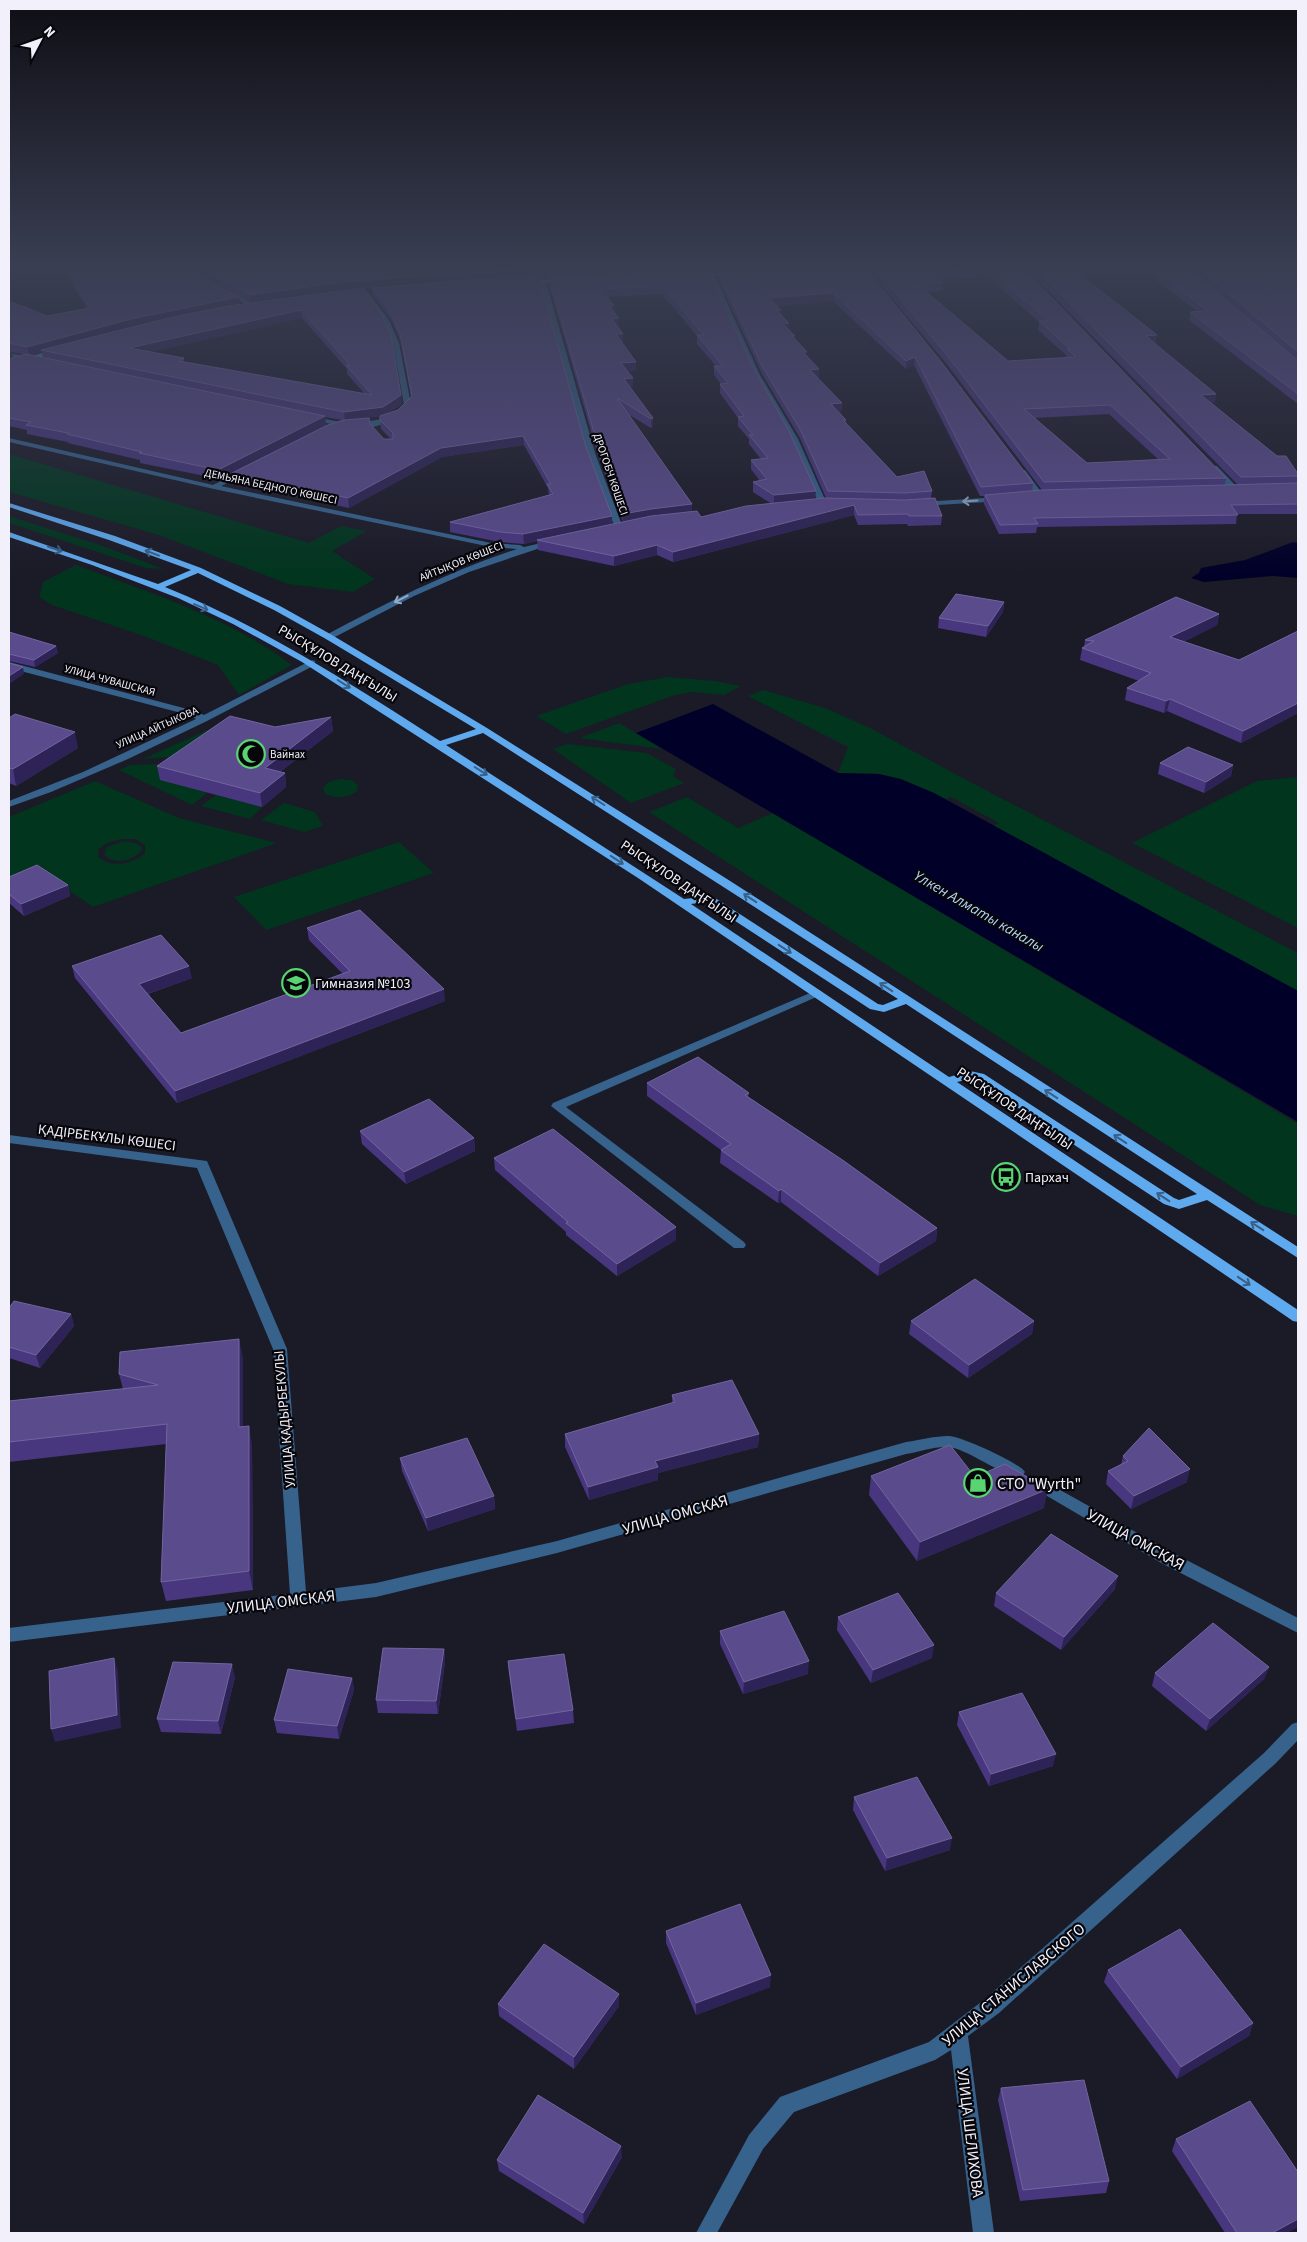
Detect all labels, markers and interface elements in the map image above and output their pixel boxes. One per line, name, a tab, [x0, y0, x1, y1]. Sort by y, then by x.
north arrow	[15, 15, 65, 65]
text: N	[38, 22, 60, 42]
street label: ДРОГОБЧ КӨШЕСІ	[589, 431, 632, 517]
street label: ДЕМЬЯНА БЕДНОГО КӨШЕСІ	[203, 465, 339, 508]
one-way arrow	[962, 496, 978, 506]
street label: АЙТЫҚОВ КӨШЕСІ	[417, 538, 505, 585]
one-way arrow	[47, 545, 63, 555]
one-way arrow	[145, 548, 161, 557]
one-way arrow	[394, 594, 409, 604]
one-way arrow	[193, 602, 208, 612]
street label: РЫСҚҰЛОВ ДАҢҒЫЛЫ	[274, 620, 401, 707]
street label: УЛИЦА ЧУВАШСКАЯ	[63, 661, 157, 700]
one-way arrow	[336, 679, 350, 689]
street label: УЛИЦА АЙТЫКОВА	[114, 703, 201, 752]
mosque icon: Вайнах	[236, 739, 266, 769]
place label: Вайнах	[270, 747, 305, 762]
one-way arrow	[474, 766, 488, 776]
one-way arrow	[591, 796, 605, 806]
street label: РЫСҚҰЛОВ ДАҢҒЫЛЫ	[616, 836, 740, 928]
one-way arrow	[610, 855, 624, 865]
water label: Үлкен Алматы каналы	[910, 866, 1048, 957]
one-way arrow	[743, 893, 757, 903]
one-way arrow	[778, 945, 792, 955]
school or university icon: Гимназия №103	[281, 968, 311, 998]
place label: Гимназия №103	[315, 974, 411, 994]
one-way arrow	[879, 981, 893, 992]
street label: РЫСҚҰЛОВ ДАҢҒЫЛЫ	[952, 1063, 1076, 1155]
one-way arrow	[1045, 1089, 1059, 1099]
street label: ҚАДІРБЕКҰЛЫ КӨШЕСІ	[37, 1120, 177, 1156]
one-way arrow	[1114, 1134, 1128, 1144]
bus stop icon: Пархач	[991, 1162, 1021, 1192]
place label: Пархач	[1025, 1168, 1069, 1188]
one-way arrow	[1156, 1192, 1170, 1202]
one-way arrow	[1251, 1221, 1265, 1231]
one-way arrow	[1236, 1276, 1250, 1286]
street label: УЛИЦА КАДЫРБЕКУЛЫ	[269, 1350, 301, 1488]
shop icon: СТО "Wyrth"	[963, 1468, 993, 1498]
place label: СТО "Wyrth"	[997, 1473, 1081, 1495]
street label: УЛИЦА ОМСКАЯ	[620, 1489, 731, 1541]
street label: УЛИЦА ОМСКАЯ	[1083, 1504, 1188, 1576]
street label: УЛИЦА ОМСКАЯ	[226, 1584, 336, 1620]
street label: УЛИЦА СТАНИСЛАВСКОГО	[937, 1918, 1090, 2051]
street label: УЛИЦА ШЕЛИХОВА	[951, 2067, 989, 2199]

